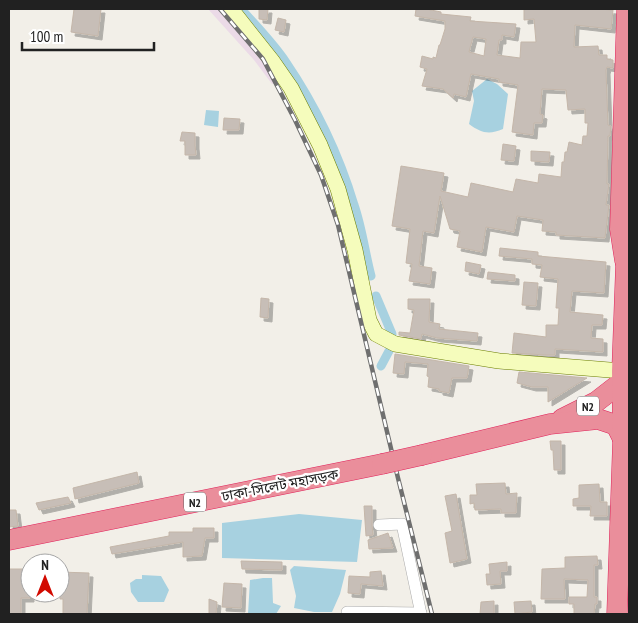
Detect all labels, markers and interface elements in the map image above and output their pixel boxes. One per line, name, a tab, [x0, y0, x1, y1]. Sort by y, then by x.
scale bar	[22, 20, 155, 52]
text: 100 m	[30, 27, 63, 46]
road number: N2	[577, 396, 599, 416]
street label: ঢাকা-সিলেট মহাসড়ক	[219, 465, 341, 505]
road number: N2	[184, 492, 206, 512]
north arrow	[20, 553, 70, 603]
text: N	[41, 556, 49, 574]

